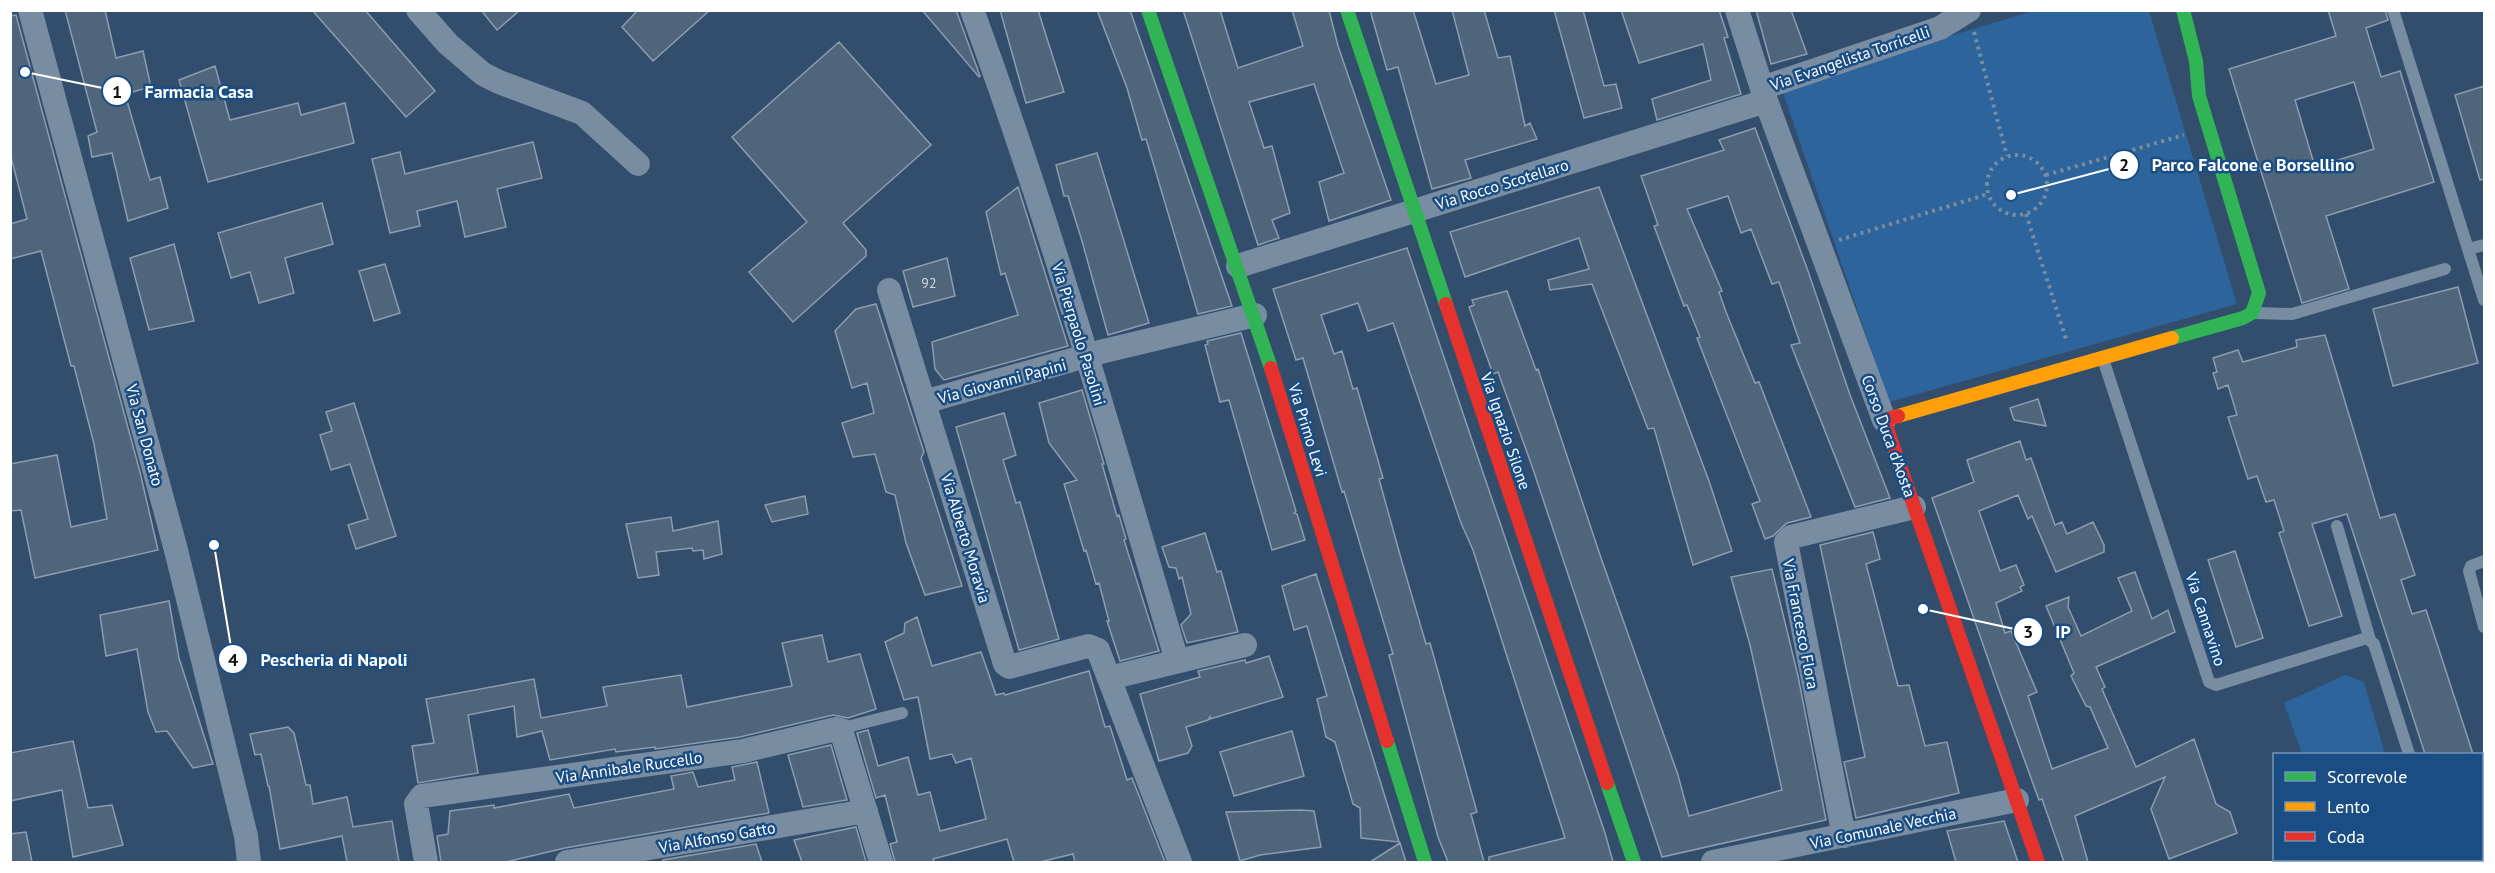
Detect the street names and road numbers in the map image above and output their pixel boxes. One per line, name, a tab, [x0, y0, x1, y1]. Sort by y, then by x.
street label: Via Evangelista Torricelli	[1767, 21, 1932, 95]
street label: Via Rocco Scotellaro	[1432, 154, 1571, 214]
street label: Via Pierpaolo Pasolini	[1047, 259, 1110, 408]
street label: Via Giovanni Papini	[935, 354, 1068, 408]
street label: Via Ignazio Silone	[1476, 369, 1535, 492]
street label: Corso Duca d'Aosta	[1858, 372, 1920, 500]
street label: Via Primo Levi	[1284, 380, 1332, 479]
street label: Via San Donato	[122, 381, 168, 488]
street label: Via Alberto Moravia	[936, 470, 995, 605]
street label: Via Francesco Flora	[1778, 556, 1823, 691]
street label: Via Cannavino	[2181, 569, 2231, 668]
street label: Via Annibale Ruccello	[554, 747, 703, 787]
street label: Via Comunale Vecchia	[1807, 803, 1958, 853]
street label: Via Alfonso Gatto	[656, 817, 777, 857]

